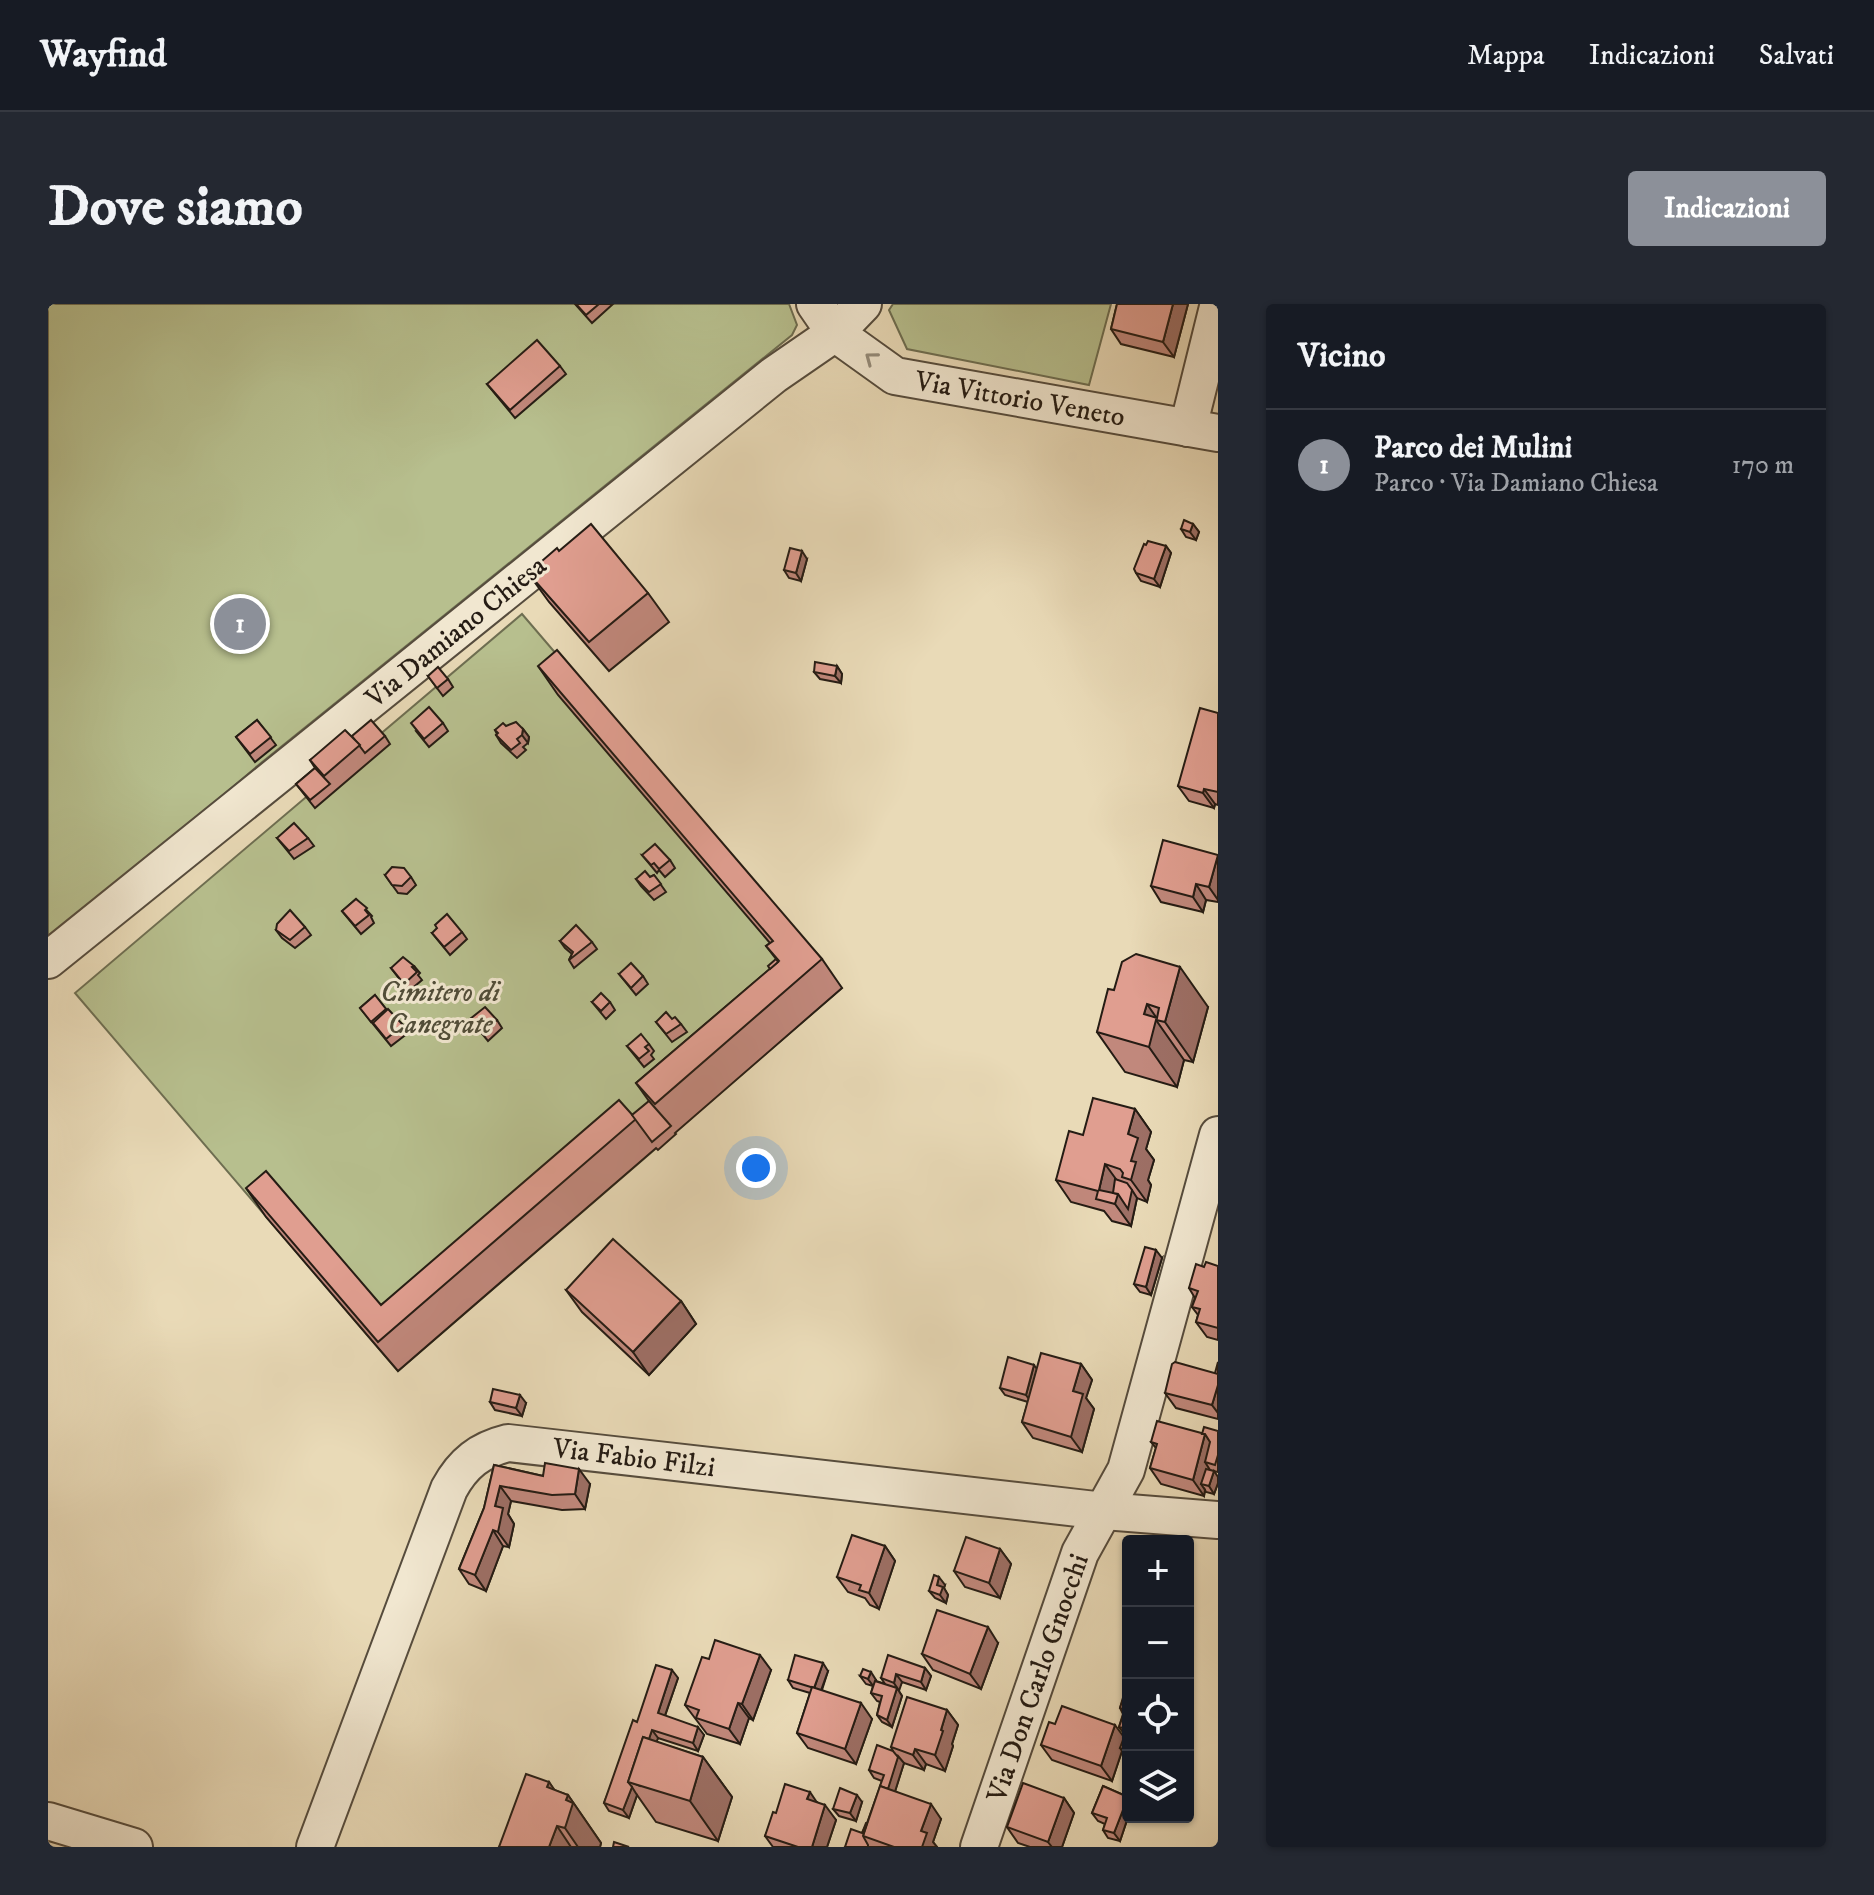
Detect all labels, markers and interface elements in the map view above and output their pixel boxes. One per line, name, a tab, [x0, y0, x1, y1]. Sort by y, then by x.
text: Wayfind	[40, 31, 167, 79]
text: Mappa	[1467, 38, 1545, 73]
text: Indicazioni	[1589, 38, 1715, 73]
text: Salvati	[1759, 38, 1834, 73]
button: Indicazioni	[1628, 171, 1826, 246]
text: Dove siamo	[48, 173, 303, 243]
text: Vicino	[1298, 335, 1386, 377]
one-way arrow	[865, 353, 880, 367]
street label: Via Vittorio Veneto	[911, 363, 1128, 435]
text: Parco dei Mulini	[1374, 430, 1572, 467]
text: 1	[1319, 449, 1329, 482]
text: 170 m	[1732, 449, 1794, 482]
text: Parco · Via Damiano Chiesa	[1374, 467, 1658, 500]
street label: Via Damiano Chiesa	[358, 548, 554, 716]
pin: 1	[214, 594, 266, 654]
park label: Cimitero di Canegrate	[380, 975, 501, 1042]
your location	[736, 1148, 776, 1188]
street label: Via Fabio Filzi	[550, 1431, 717, 1485]
map controls	[1122, 1535, 1194, 1823]
button: +	[1122, 1535, 1194, 1607]
street label: Via Don Carlo Gnocchi	[979, 1549, 1097, 1808]
button: −	[1122, 1607, 1194, 1679]
button: locate	[1122, 1679, 1194, 1751]
button: layers	[1122, 1751, 1194, 1823]

